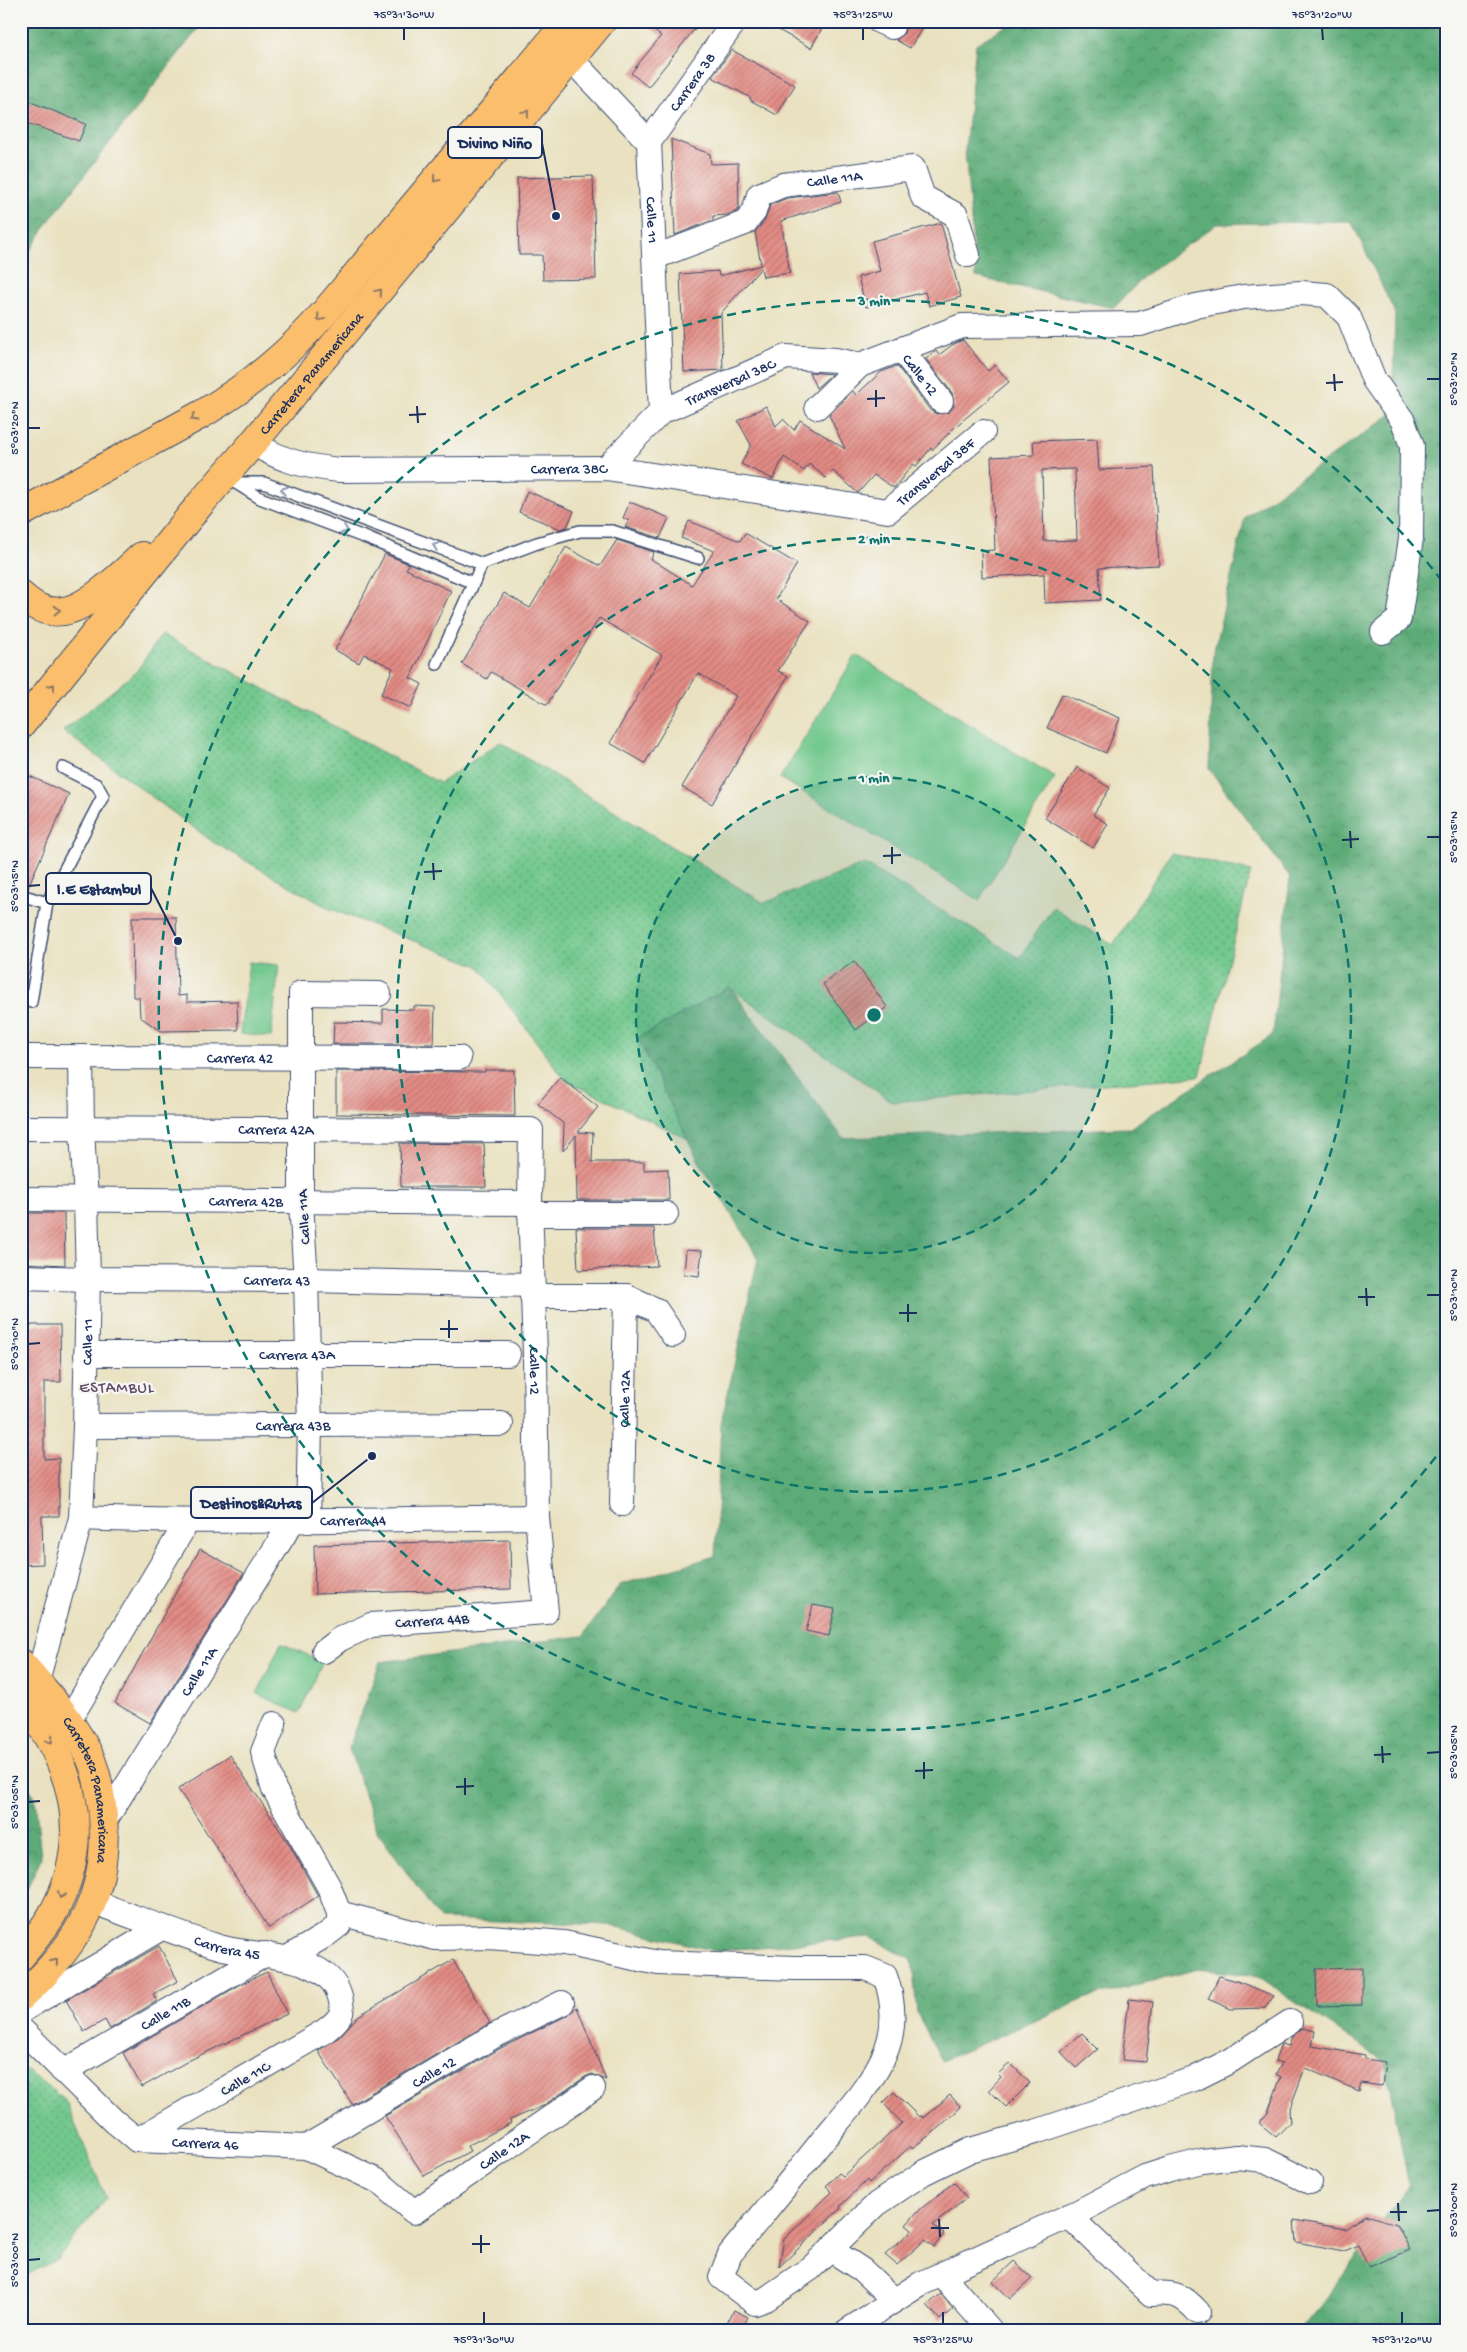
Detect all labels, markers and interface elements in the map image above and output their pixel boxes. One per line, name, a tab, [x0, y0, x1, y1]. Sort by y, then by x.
text: 75°31'30"W	[373, 9, 434, 23]
text: 75°31'25"W	[832, 9, 893, 23]
text: 75°31'20"W	[1291, 9, 1352, 23]
street label: Carrera 38	[666, 50, 721, 116]
one-way arrow	[521, 110, 529, 119]
callout: Divino Niño	[448, 127, 542, 158]
text: Divino Niño	[456, 136, 533, 155]
street label: Calle 11A	[806, 168, 864, 193]
one-way arrow	[432, 174, 441, 183]
street label: Calle 11	[640, 196, 660, 244]
one-way arrow	[373, 289, 382, 298]
text: 3 min	[857, 293, 891, 311]
street label: Carretera Panamericana	[256, 309, 369, 439]
one-way arrow	[317, 312, 326, 321]
street label: Calle 12	[897, 351, 941, 400]
text: 5°03'20"N	[1448, 352, 1462, 406]
street label: Transversal 38C	[682, 355, 780, 412]
text: 5°03'20"N	[9, 401, 23, 455]
one-way arrow	[190, 412, 199, 422]
street label: Transversal 38F	[893, 435, 980, 511]
street label: Carrera 38C	[531, 461, 608, 480]
one-way arrow	[280, 486, 289, 496]
one-way arrow	[340, 524, 349, 534]
text: 2 min	[858, 531, 891, 549]
one-way arrow	[433, 542, 441, 552]
one-way arrow	[54, 605, 62, 615]
one-way arrow	[46, 684, 54, 693]
text: 1 min	[858, 770, 890, 788]
text: 5°03'15"N	[1448, 811, 1462, 863]
text: 5°03'15"N	[9, 860, 23, 912]
callout: I.E Estambul	[46, 873, 151, 904]
text: I.E Estambul	[57, 882, 142, 901]
centre of rings	[865, 1006, 883, 1024]
street label: Carrera 42	[207, 1050, 273, 1069]
street label: Carrera 42A	[238, 1122, 315, 1140]
street label: Calle 11A	[295, 1188, 315, 1245]
street label: Carrera 42B	[209, 1193, 283, 1212]
text: 5°03'10"N	[1448, 1269, 1462, 1321]
street label: Carrera 43	[243, 1273, 311, 1291]
text: 5°03'10"N	[9, 1318, 23, 1370]
street label: Calle 11	[79, 1319, 98, 1365]
street label: Carrera 43A	[259, 1347, 336, 1365]
street label: Calle 12	[524, 1347, 543, 1395]
street label: Calle 12A	[616, 1369, 636, 1428]
district label: ESTAMBUL	[79, 1380, 155, 1399]
street label: Carrera 43B	[256, 1418, 331, 1436]
callout: Destinos&Rutas	[191, 1487, 312, 1518]
text: Destinos&Rutas	[199, 1496, 303, 1515]
street label: Carrera 44	[320, 1512, 386, 1531]
street label: Carrera 44B	[395, 1610, 470, 1634]
street label: Calle 11A	[178, 1643, 223, 1700]
street label: Carretera Panamericana	[57, 1714, 111, 1865]
text: 5°03'05"N	[1448, 1725, 1462, 1779]
one-way arrow	[44, 1734, 53, 1743]
text: 5°03'05"N	[9, 1775, 23, 1829]
one-way arrow	[57, 1890, 68, 1899]
street label: Carrera 45	[191, 1932, 261, 1965]
one-way arrow	[49, 1958, 58, 1967]
street label: Calle 11B	[138, 1993, 194, 2036]
street label: Calle 12	[409, 2054, 460, 2093]
street label: Calle 11C	[218, 2058, 275, 2101]
street label: Calle 12A	[476, 2127, 534, 2175]
street label: Carrera 46	[171, 2134, 239, 2155]
text: 5°03'00"N	[1448, 2183, 1462, 2237]
text: 5°03'00"N	[9, 2233, 23, 2287]
text: 75°31'30"W	[453, 2334, 514, 2348]
text: 75°31'25"W	[912, 2334, 973, 2348]
text: 75°31'20"W	[1371, 2334, 1432, 2348]

